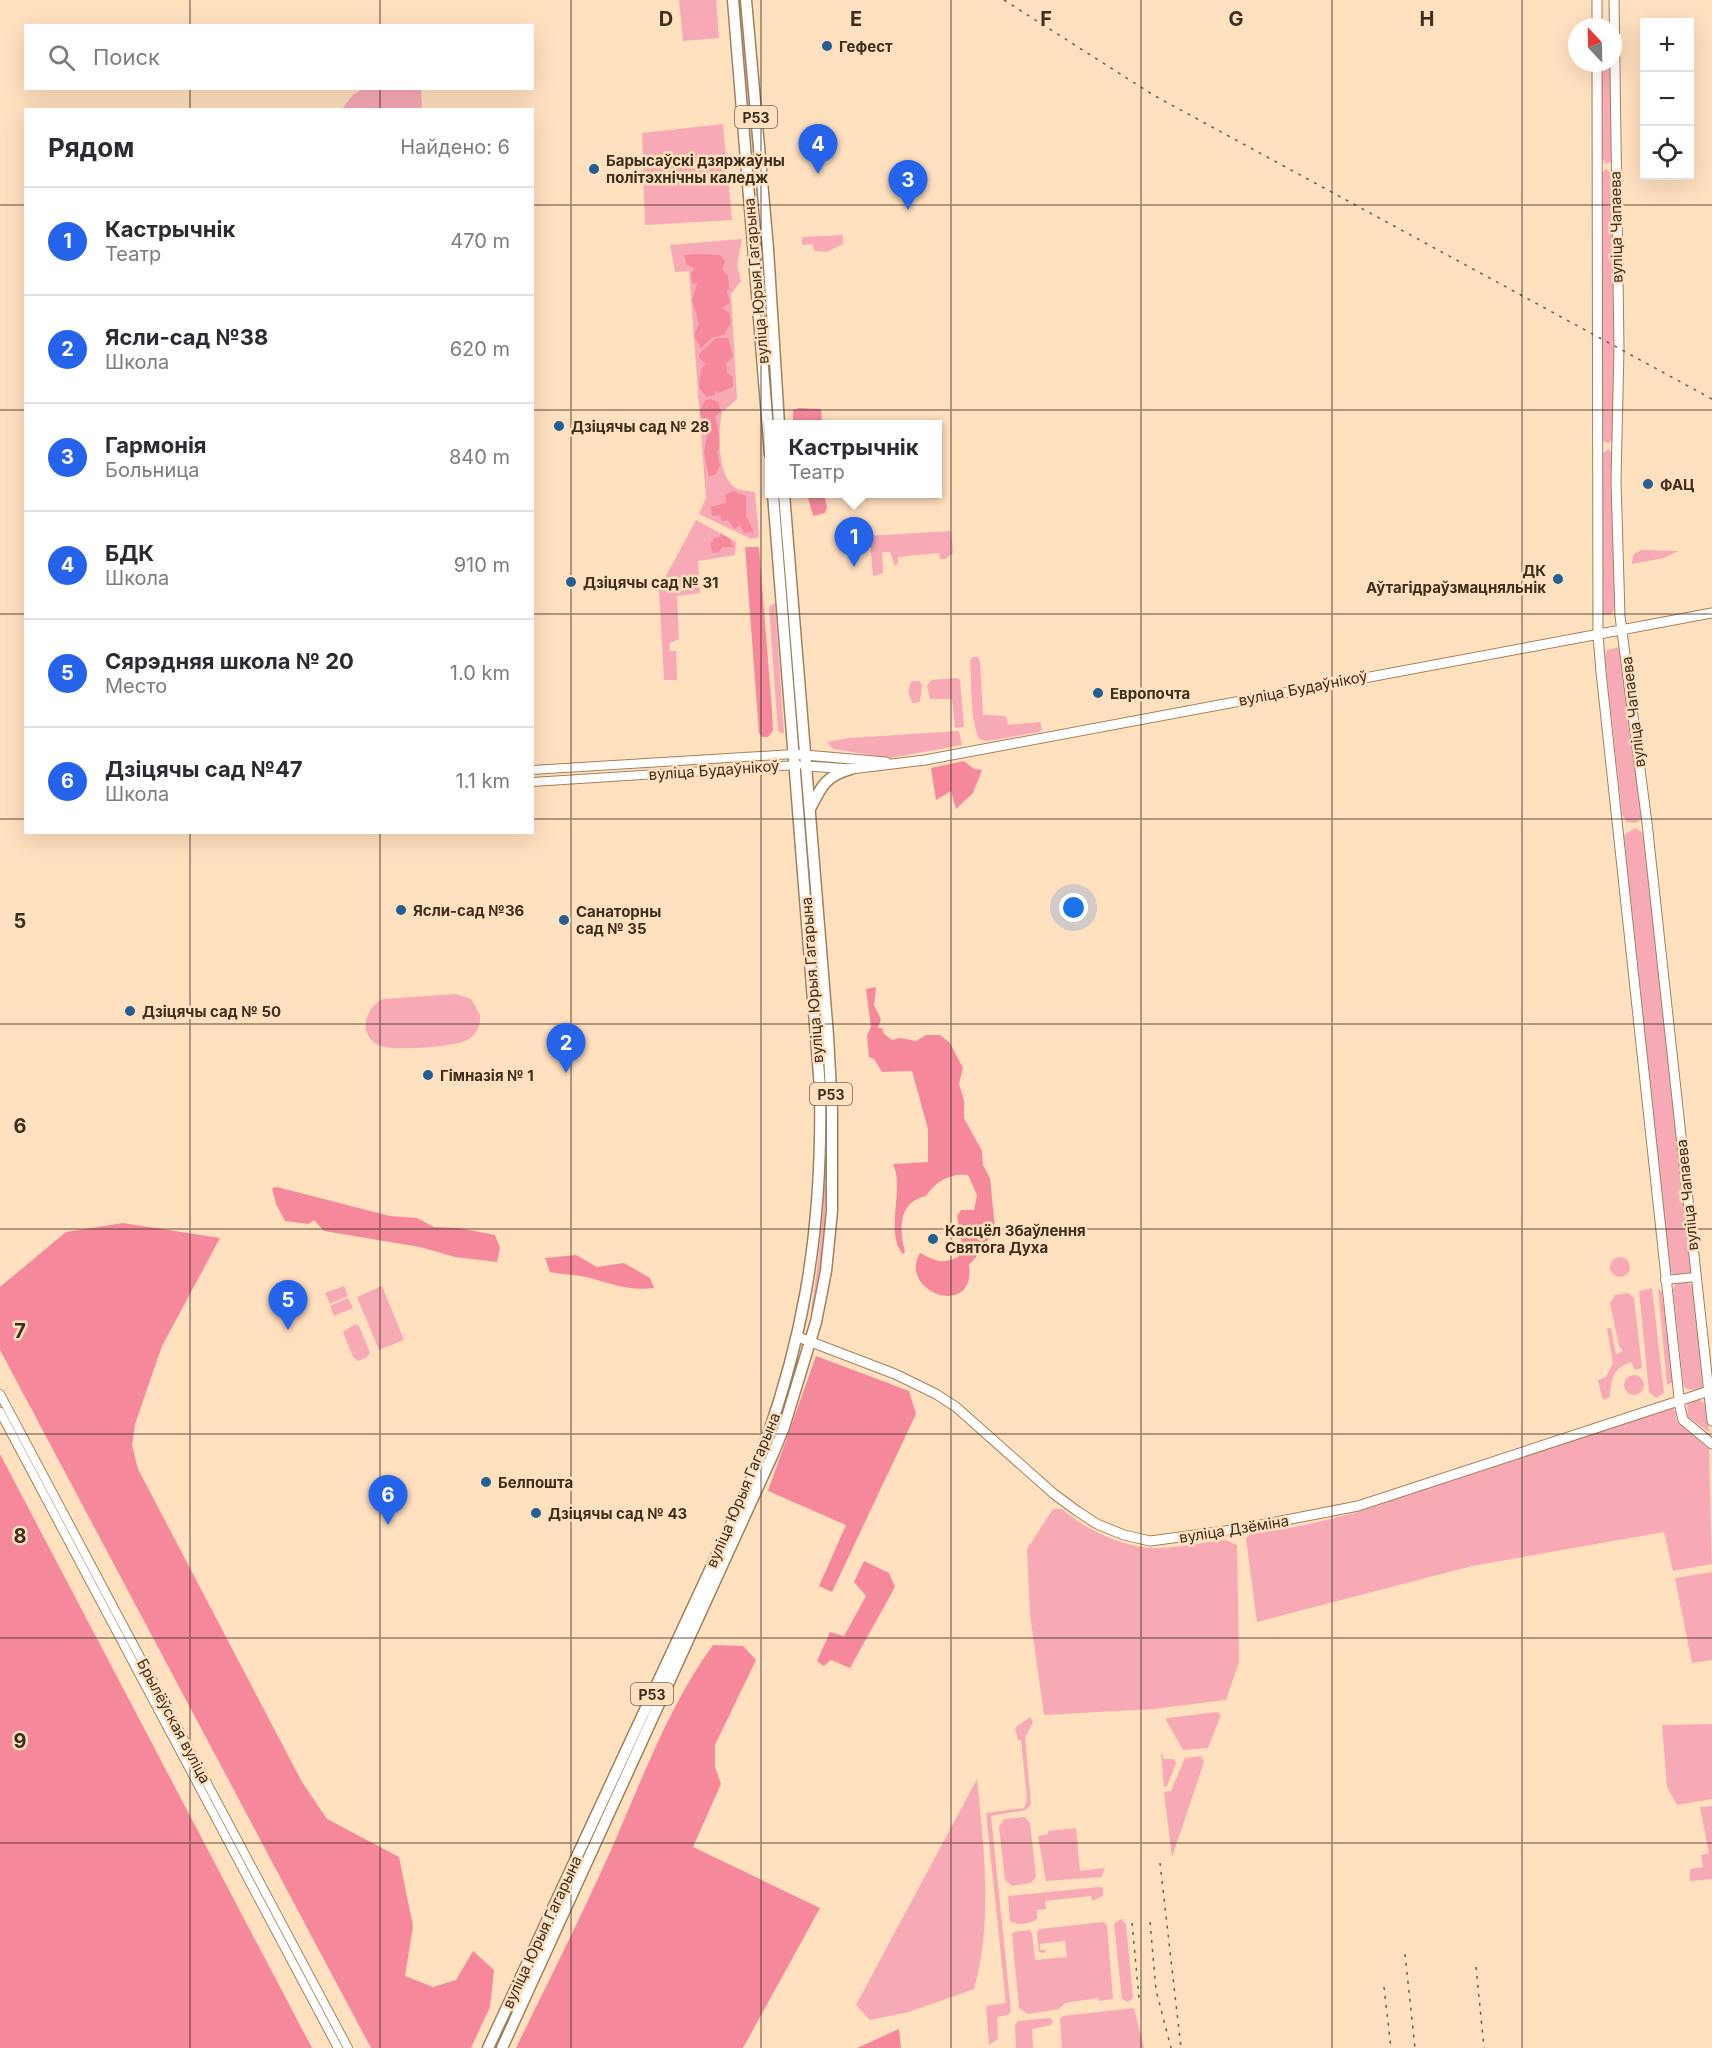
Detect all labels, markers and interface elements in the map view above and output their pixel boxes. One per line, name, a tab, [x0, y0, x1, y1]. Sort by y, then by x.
text: D	[659, 7, 673, 31]
text: E	[850, 7, 862, 31]
text: F	[1040, 7, 1052, 31]
text: G	[1228, 7, 1244, 31]
text: H	[1420, 7, 1434, 31]
north arrow	[1568, 18, 1622, 72]
map controls	[1640, 18, 1694, 180]
button: +	[1640, 18, 1694, 72]
search box	[24, 24, 534, 90]
place label: Гефест	[839, 37, 893, 56]
marker: Гефест	[820, 39, 834, 53]
icon: search	[45, 41, 78, 74]
text: Поиск	[93, 44, 160, 70]
button: −	[1640, 72, 1694, 126]
road number: Р53	[735, 106, 777, 128]
pin: 4	[798, 124, 838, 174]
button: locate	[1640, 126, 1694, 180]
text: Рядом	[48, 132, 134, 163]
text: Найдено: 6	[400, 135, 510, 159]
place label: Барысаўскі дзяржаўны політэхнічны каледж	[606, 151, 785, 187]
pin: 3	[888, 160, 928, 210]
marker: Барысаўскі дзяржаўны політэхнічны каледж	[587, 162, 601, 176]
street label: вуліца Чапаева	[1606, 171, 1626, 283]
street label: вуліца Юрыя Гагарына	[739, 197, 773, 365]
text: Кастрычнік	[105, 216, 235, 242]
text: 1	[63, 229, 72, 253]
text: 470 m	[450, 229, 510, 253]
text: Театр	[105, 242, 161, 266]
text: Ясли-сад №38	[105, 324, 268, 350]
text: 2	[61, 337, 74, 361]
text: 620 m	[450, 337, 510, 361]
text: Школа	[105, 350, 169, 374]
place label: Дзіцячы сад № 28	[571, 417, 710, 436]
marker: Дзіцячы сад № 28	[552, 419, 566, 433]
popup	[765, 420, 942, 498]
text: Гармонія	[105, 432, 207, 458]
text: Кастрычнік	[788, 434, 919, 460]
text: 3	[61, 445, 74, 469]
text: 840 m	[449, 445, 510, 469]
text: Больница	[105, 458, 199, 482]
text: Театр	[788, 460, 845, 484]
place label: ФАЦ	[1660, 475, 1695, 494]
marker: ФАЦ	[1641, 477, 1655, 491]
pin: 1	[834, 518, 874, 567]
text: БДК	[105, 540, 154, 566]
text: 4	[61, 553, 74, 577]
text: 910 m	[454, 553, 510, 577]
place label: ДК Аўтагідраўзмацняльнік	[1366, 561, 1546, 597]
text: Школа	[105, 566, 169, 590]
marker: ДК Аўтагідраўзмацняльнік	[1551, 572, 1565, 586]
place label: Дзіцячы сад № 31	[583, 573, 719, 592]
marker: Дзіцячы сад № 31	[564, 575, 578, 589]
text: Сярэдняя школа № 20	[105, 648, 354, 674]
street label: вуліца Чапаева	[1617, 655, 1649, 769]
text: 5	[61, 661, 74, 685]
text: 1.0 km	[450, 661, 510, 685]
street label: вуліца Будаўнікоў	[1237, 666, 1370, 710]
text: Место	[105, 674, 167, 698]
place label: Европочта	[1110, 684, 1190, 703]
marker: Европочта	[1091, 686, 1105, 700]
text: Дзіцячы сад №47	[105, 756, 303, 782]
street label: вуліца Будаўнікоў	[648, 756, 781, 784]
text: 6	[61, 769, 74, 793]
text: 1.1 km	[456, 769, 510, 793]
text: Школа	[105, 782, 169, 806]
your location	[1059, 893, 1088, 922]
street label: вуліца Юрыя Гагарына	[797, 896, 827, 1064]
place label: Ясли-сад №36	[413, 901, 525, 920]
place label: Санаторны сад № 35	[576, 902, 661, 938]
marker: Ясли-сад №36	[394, 903, 408, 917]
text: 5	[14, 909, 26, 933]
marker: Санаторны сад № 35	[557, 913, 571, 927]
place label: Дзіцячы сад № 50	[142, 1002, 281, 1021]
marker: Дзіцячы сад № 50	[123, 1004, 137, 1018]
pin: 2	[546, 1024, 586, 1073]
place label: Гімназія № 1	[440, 1066, 534, 1085]
marker: Гімназія № 1	[421, 1068, 435, 1082]
road number: Р53	[810, 1083, 852, 1105]
text: 6	[14, 1114, 27, 1138]
street label: вуліца Чапаева	[1672, 1138, 1702, 1252]
place label: Касцёл Збаўлення Святога Духа	[945, 1221, 1086, 1257]
marker: Касцёл Збаўлення Святога Духа	[926, 1232, 940, 1246]
pin: 5	[268, 1280, 308, 1330]
text: 7	[14, 1319, 26, 1343]
street label: вуліца Юрыя Гагарына	[702, 1410, 784, 1570]
place label: Белпошта	[498, 1473, 573, 1492]
marker: Белпошта	[479, 1475, 493, 1489]
pin: 6	[368, 1476, 408, 1525]
place label: Дзіцячы сад № 43	[548, 1504, 687, 1523]
marker: Дзіцячы сад № 43	[529, 1506, 543, 1520]
street label: вуліца Дзёміна	[1178, 1511, 1290, 1547]
text: 8	[13, 1524, 27, 1548]
street label: Брылёўская вуліца	[133, 1655, 215, 1787]
road number: Р53	[631, 1683, 673, 1705]
text: 9	[14, 1729, 27, 1753]
street label: вуліца Юрыя Гагарына	[498, 1853, 586, 2011]

